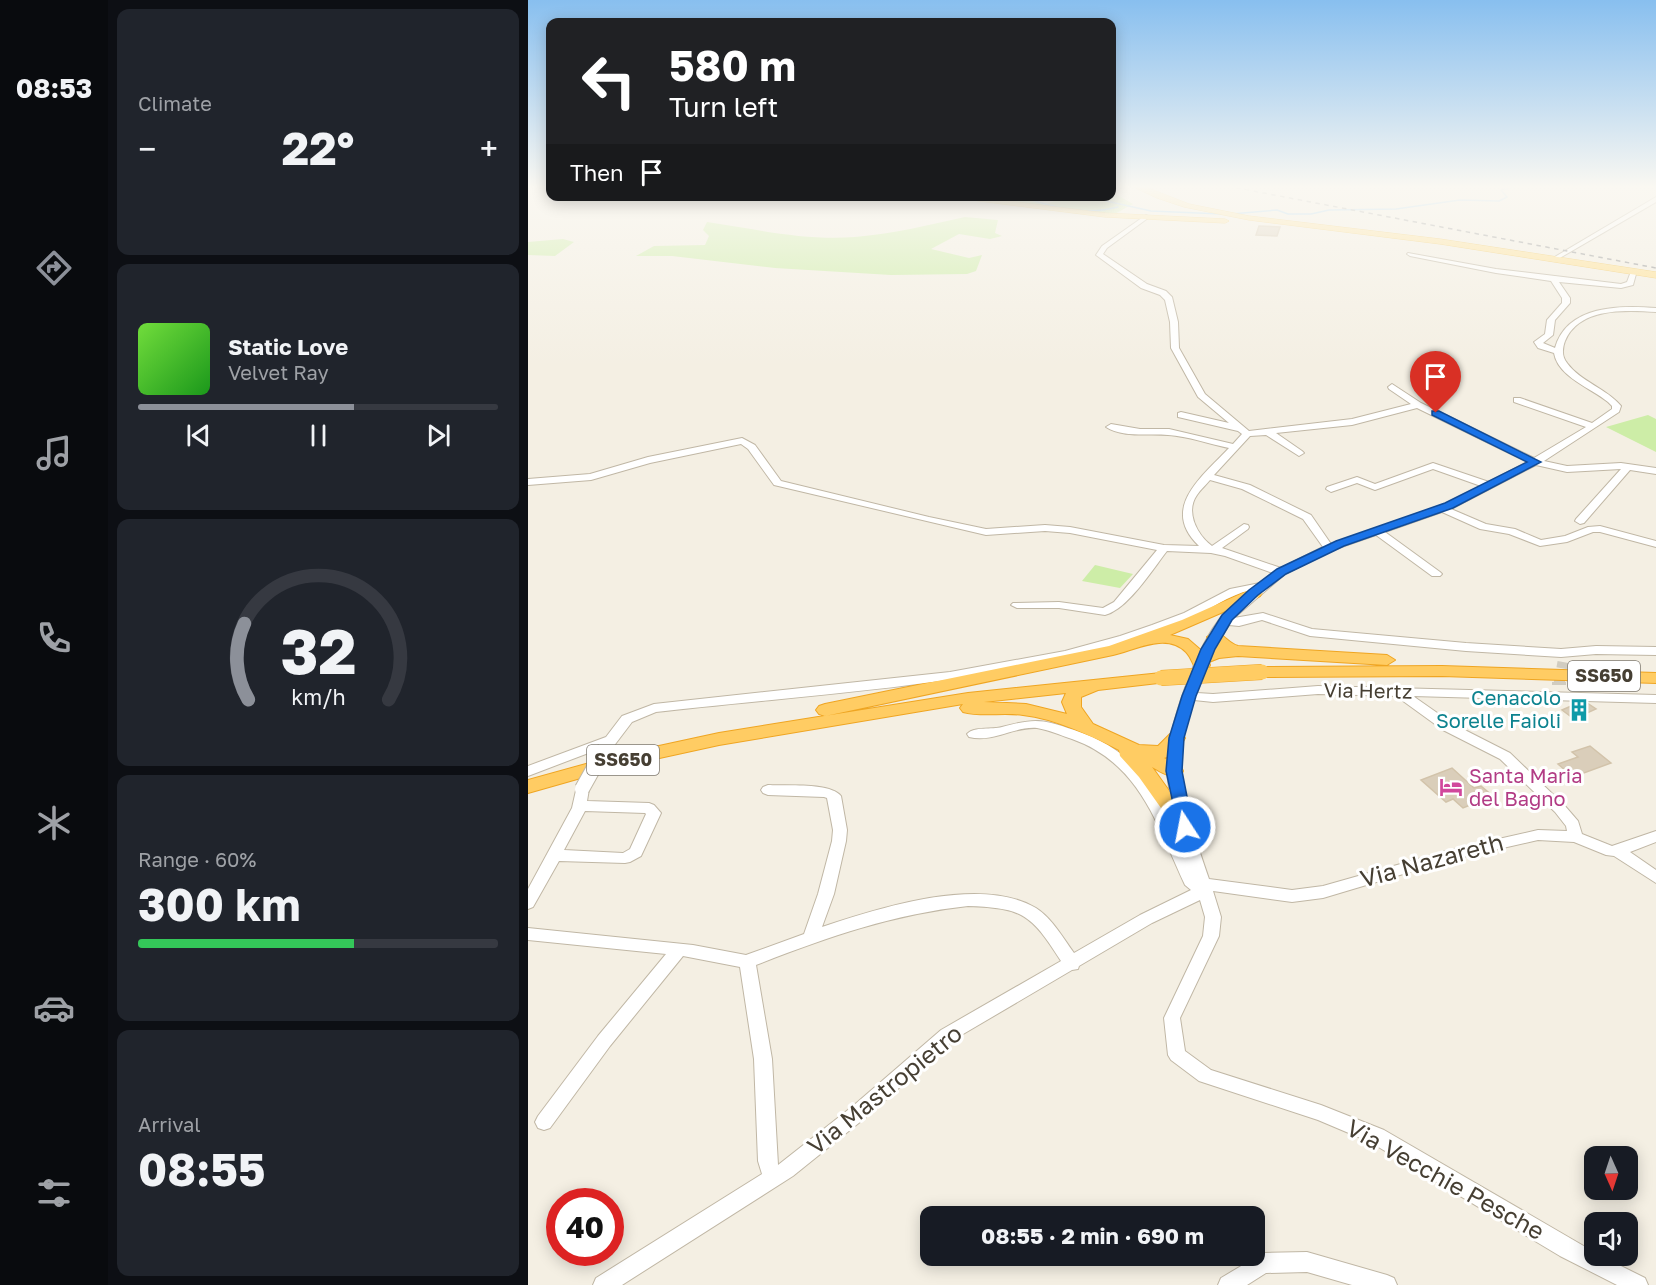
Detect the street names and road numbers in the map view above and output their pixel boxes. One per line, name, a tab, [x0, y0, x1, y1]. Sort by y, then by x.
road number: SS650	[1568, 661, 1640, 691]
street label: Via Hertz	[1323, 677, 1413, 703]
road number: SS650	[587, 745, 659, 775]
street label: Via Nazareth	[1357, 827, 1506, 893]
street label: Via Mastropietro	[801, 1018, 967, 1160]
street label: Via Vecchie Pesche	[1342, 1112, 1550, 1245]

